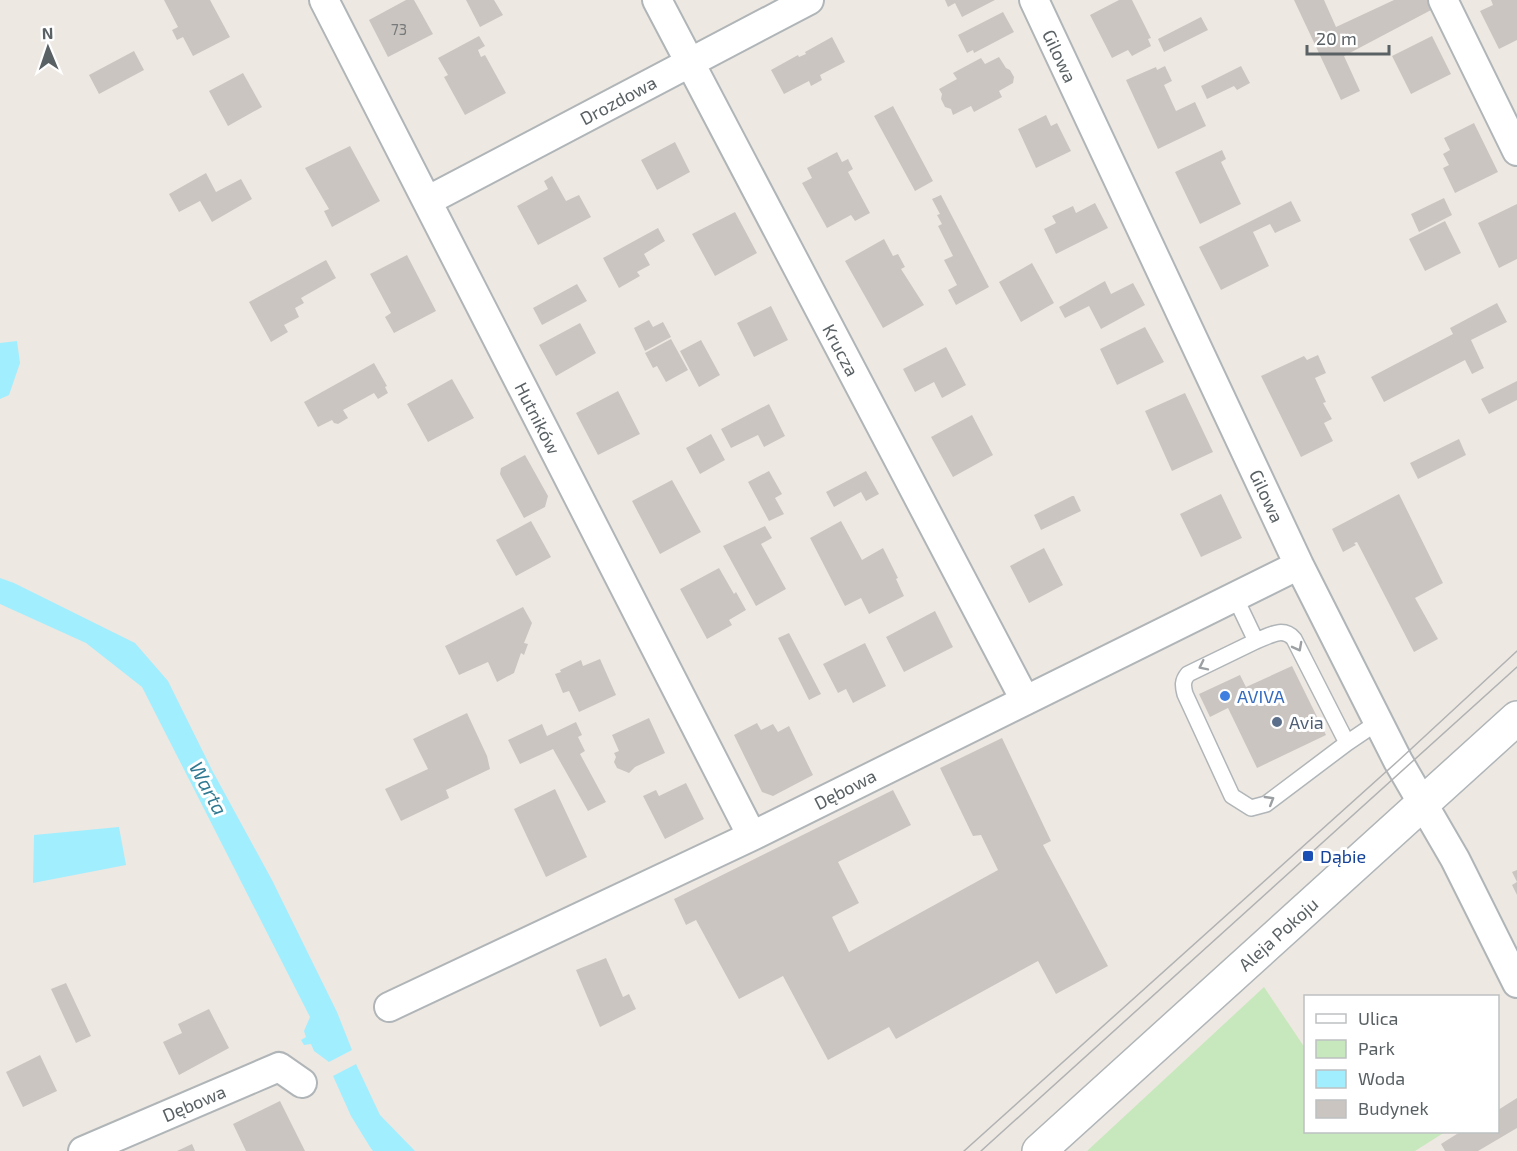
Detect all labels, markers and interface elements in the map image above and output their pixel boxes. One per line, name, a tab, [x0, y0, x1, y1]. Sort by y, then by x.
north arrow	[18, 18, 78, 78]
scale bar	[1307, 18, 1390, 56]
house number: 73	[391, 20, 407, 38]
text: N	[41, 23, 54, 42]
street label: Gilowa	[1038, 26, 1082, 86]
text: 20 m	[1316, 27, 1357, 49]
street label: Drozdowa	[576, 71, 660, 129]
street label: Krucza	[818, 320, 864, 380]
street label: Hutników	[511, 378, 566, 458]
street label: Gilowa	[1245, 466, 1289, 526]
one-way arrow	[1291, 640, 1302, 651]
one-way arrow	[1199, 659, 1210, 671]
place label: AVIVA	[1237, 685, 1286, 707]
marker: AVIVA	[1218, 689, 1232, 703]
place label: Avia	[1289, 711, 1324, 733]
marker: Avia	[1270, 715, 1284, 729]
water label: Warta	[185, 757, 233, 819]
street label: Dębowa	[810, 764, 880, 814]
one-way arrow	[1264, 796, 1274, 807]
place label: Dąbie	[1320, 845, 1366, 867]
marker: Dąbie	[1301, 849, 1315, 863]
street label: Aleja Pokoju	[1234, 893, 1322, 975]
legend	[1304, 995, 1499, 1133]
text: Ulica	[1358, 1007, 1398, 1029]
text: Park	[1358, 1037, 1395, 1059]
text: Woda	[1358, 1067, 1405, 1089]
street label: Dębowa	[159, 1080, 229, 1126]
text: Budynek	[1358, 1097, 1429, 1119]

